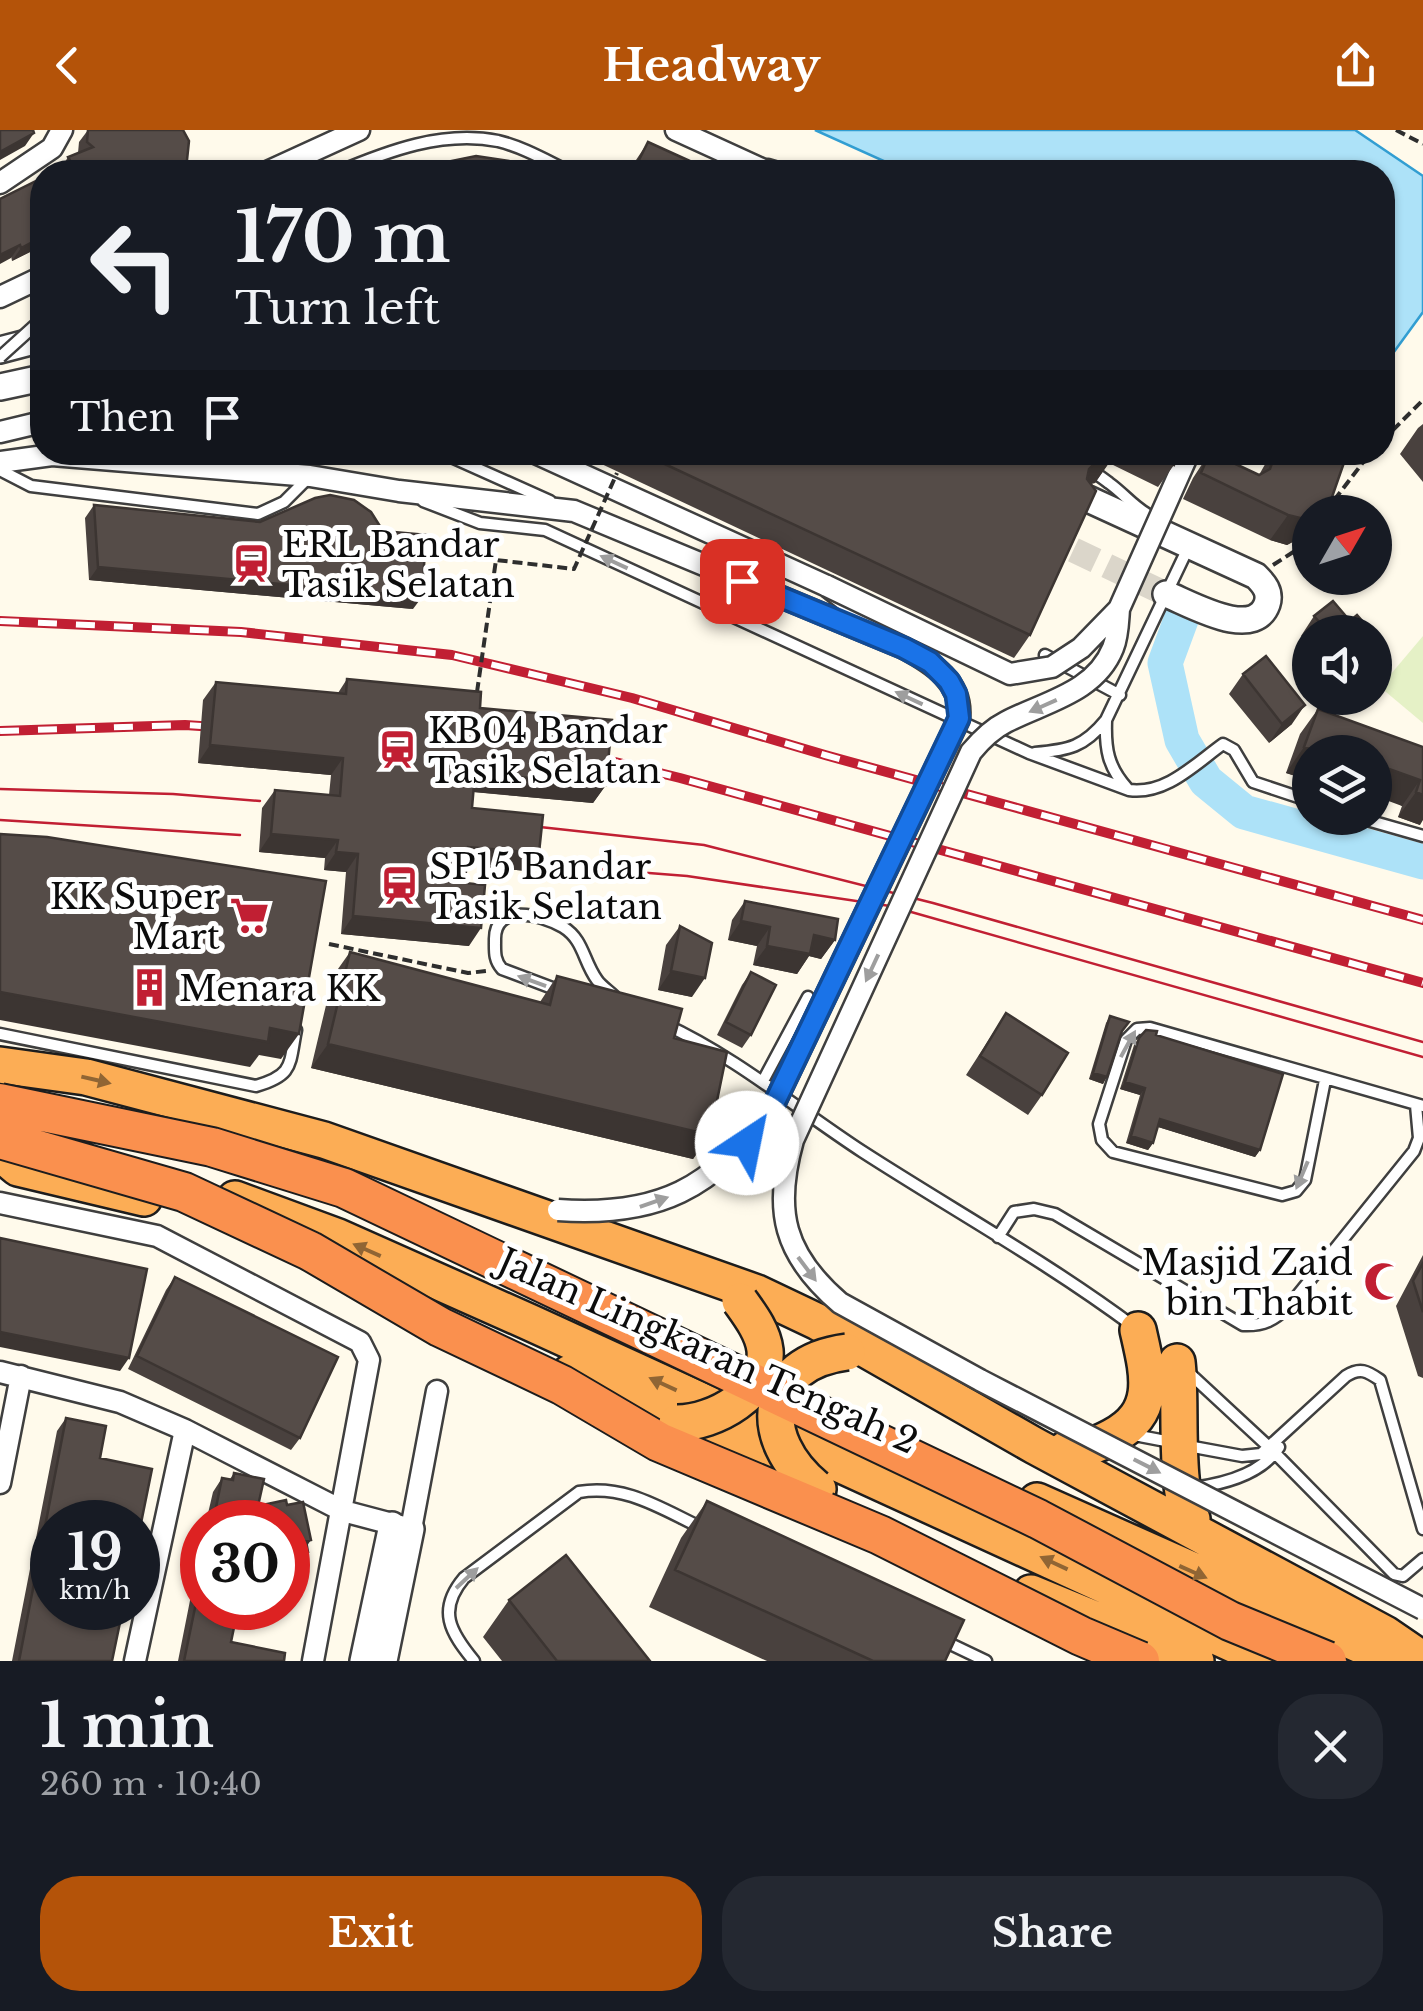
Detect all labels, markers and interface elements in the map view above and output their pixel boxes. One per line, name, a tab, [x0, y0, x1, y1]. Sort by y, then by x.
text: Headway	[603, 37, 820, 93]
icon: back	[40, 38, 95, 93]
icon: share	[1328, 38, 1383, 93]
text: 170 m	[235, 194, 451, 281]
icon: left	[70, 200, 200, 330]
text: Turn left	[235, 280, 440, 336]
icon: arrive	[195, 390, 250, 445]
text: Then	[70, 394, 175, 441]
north arrow	[1292, 495, 1392, 595]
map controls	[1292, 495, 1392, 835]
place label: ERL Bandar Tasik Selatan	[282, 523, 515, 606]
pin	[700, 539, 785, 624]
station icon: ERL Bandar Tasik Selatan	[231, 543, 273, 585]
one-way arrow	[599, 553, 628, 570]
icon: arrive	[715, 554, 770, 609]
button: sound	[1292, 615, 1392, 715]
one-way arrow	[894, 689, 923, 706]
one-way arrow	[1028, 698, 1058, 714]
place label: KB04 Bandar Tasik Selatan	[428, 709, 668, 792]
station icon: KB04 Bandar Tasik Selatan	[377, 729, 419, 771]
button: layers	[1292, 735, 1392, 835]
place label: SP15 Bandar Tasik Selatan	[429, 845, 662, 928]
station icon: SP15 Bandar Tasik Selatan	[378, 865, 420, 907]
place label: KK Super Mart	[50, 875, 220, 958]
supermarket icon: KK Super Mart	[229, 895, 271, 937]
one-way arrow	[864, 953, 880, 983]
building icon: Menara KK	[128, 967, 170, 1009]
place label: Menara KK	[179, 967, 381, 1010]
one-way arrow	[517, 973, 547, 988]
one-way arrow	[1119, 1030, 1136, 1058]
one-way arrow	[81, 1073, 112, 1088]
position arrow	[695, 1091, 799, 1195]
one-way arrow	[1294, 1160, 1310, 1190]
one-way arrow	[640, 1194, 670, 1209]
street label: Jalan Lingkaran Tengah 2	[488, 1237, 924, 1463]
place label: Masjid Zaid bin Thabit	[1141, 1241, 1353, 1324]
one-way arrow	[352, 1242, 382, 1258]
one-way arrow	[797, 1256, 817, 1282]
mosque icon: Masjid Zaid bin Thabit	[1362, 1261, 1404, 1303]
one-way arrow	[648, 1376, 678, 1392]
one-way arrow	[1132, 1457, 1161, 1474]
speed limit sign: 30	[180, 1500, 310, 1630]
text: 19	[67, 1521, 123, 1584]
one-way arrow	[1039, 1555, 1068, 1571]
one-way arrow	[1179, 1563, 1208, 1580]
one-way arrow	[455, 1567, 479, 1590]
text: km/h	[60, 1575, 130, 1606]
text: 1 min	[40, 1689, 214, 1763]
button: close	[1278, 1694, 1383, 1799]
text: 260 m · 10:40	[40, 1764, 262, 1804]
button: Exit	[40, 1876, 702, 1991]
button: Share	[722, 1876, 1383, 1991]

